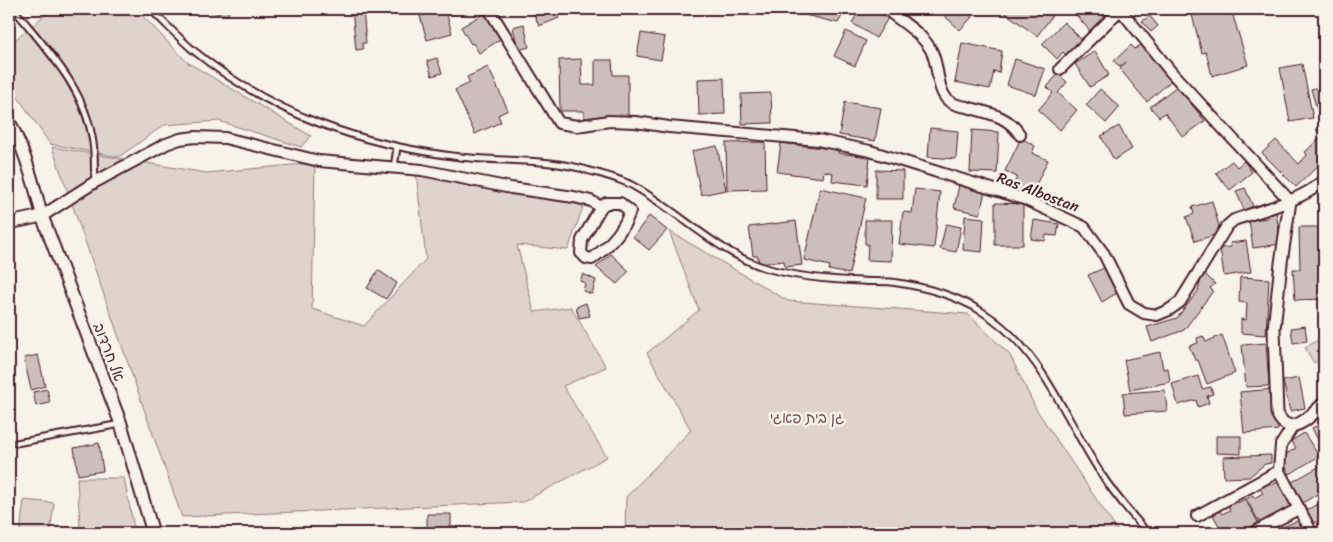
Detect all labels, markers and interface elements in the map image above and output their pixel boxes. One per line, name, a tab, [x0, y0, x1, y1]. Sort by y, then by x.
street label: Ras Albostan	[993, 164, 1083, 220]
street label: אל חרדוב	[86, 319, 132, 385]
park label: גן בית פאגי	[770, 405, 844, 431]

